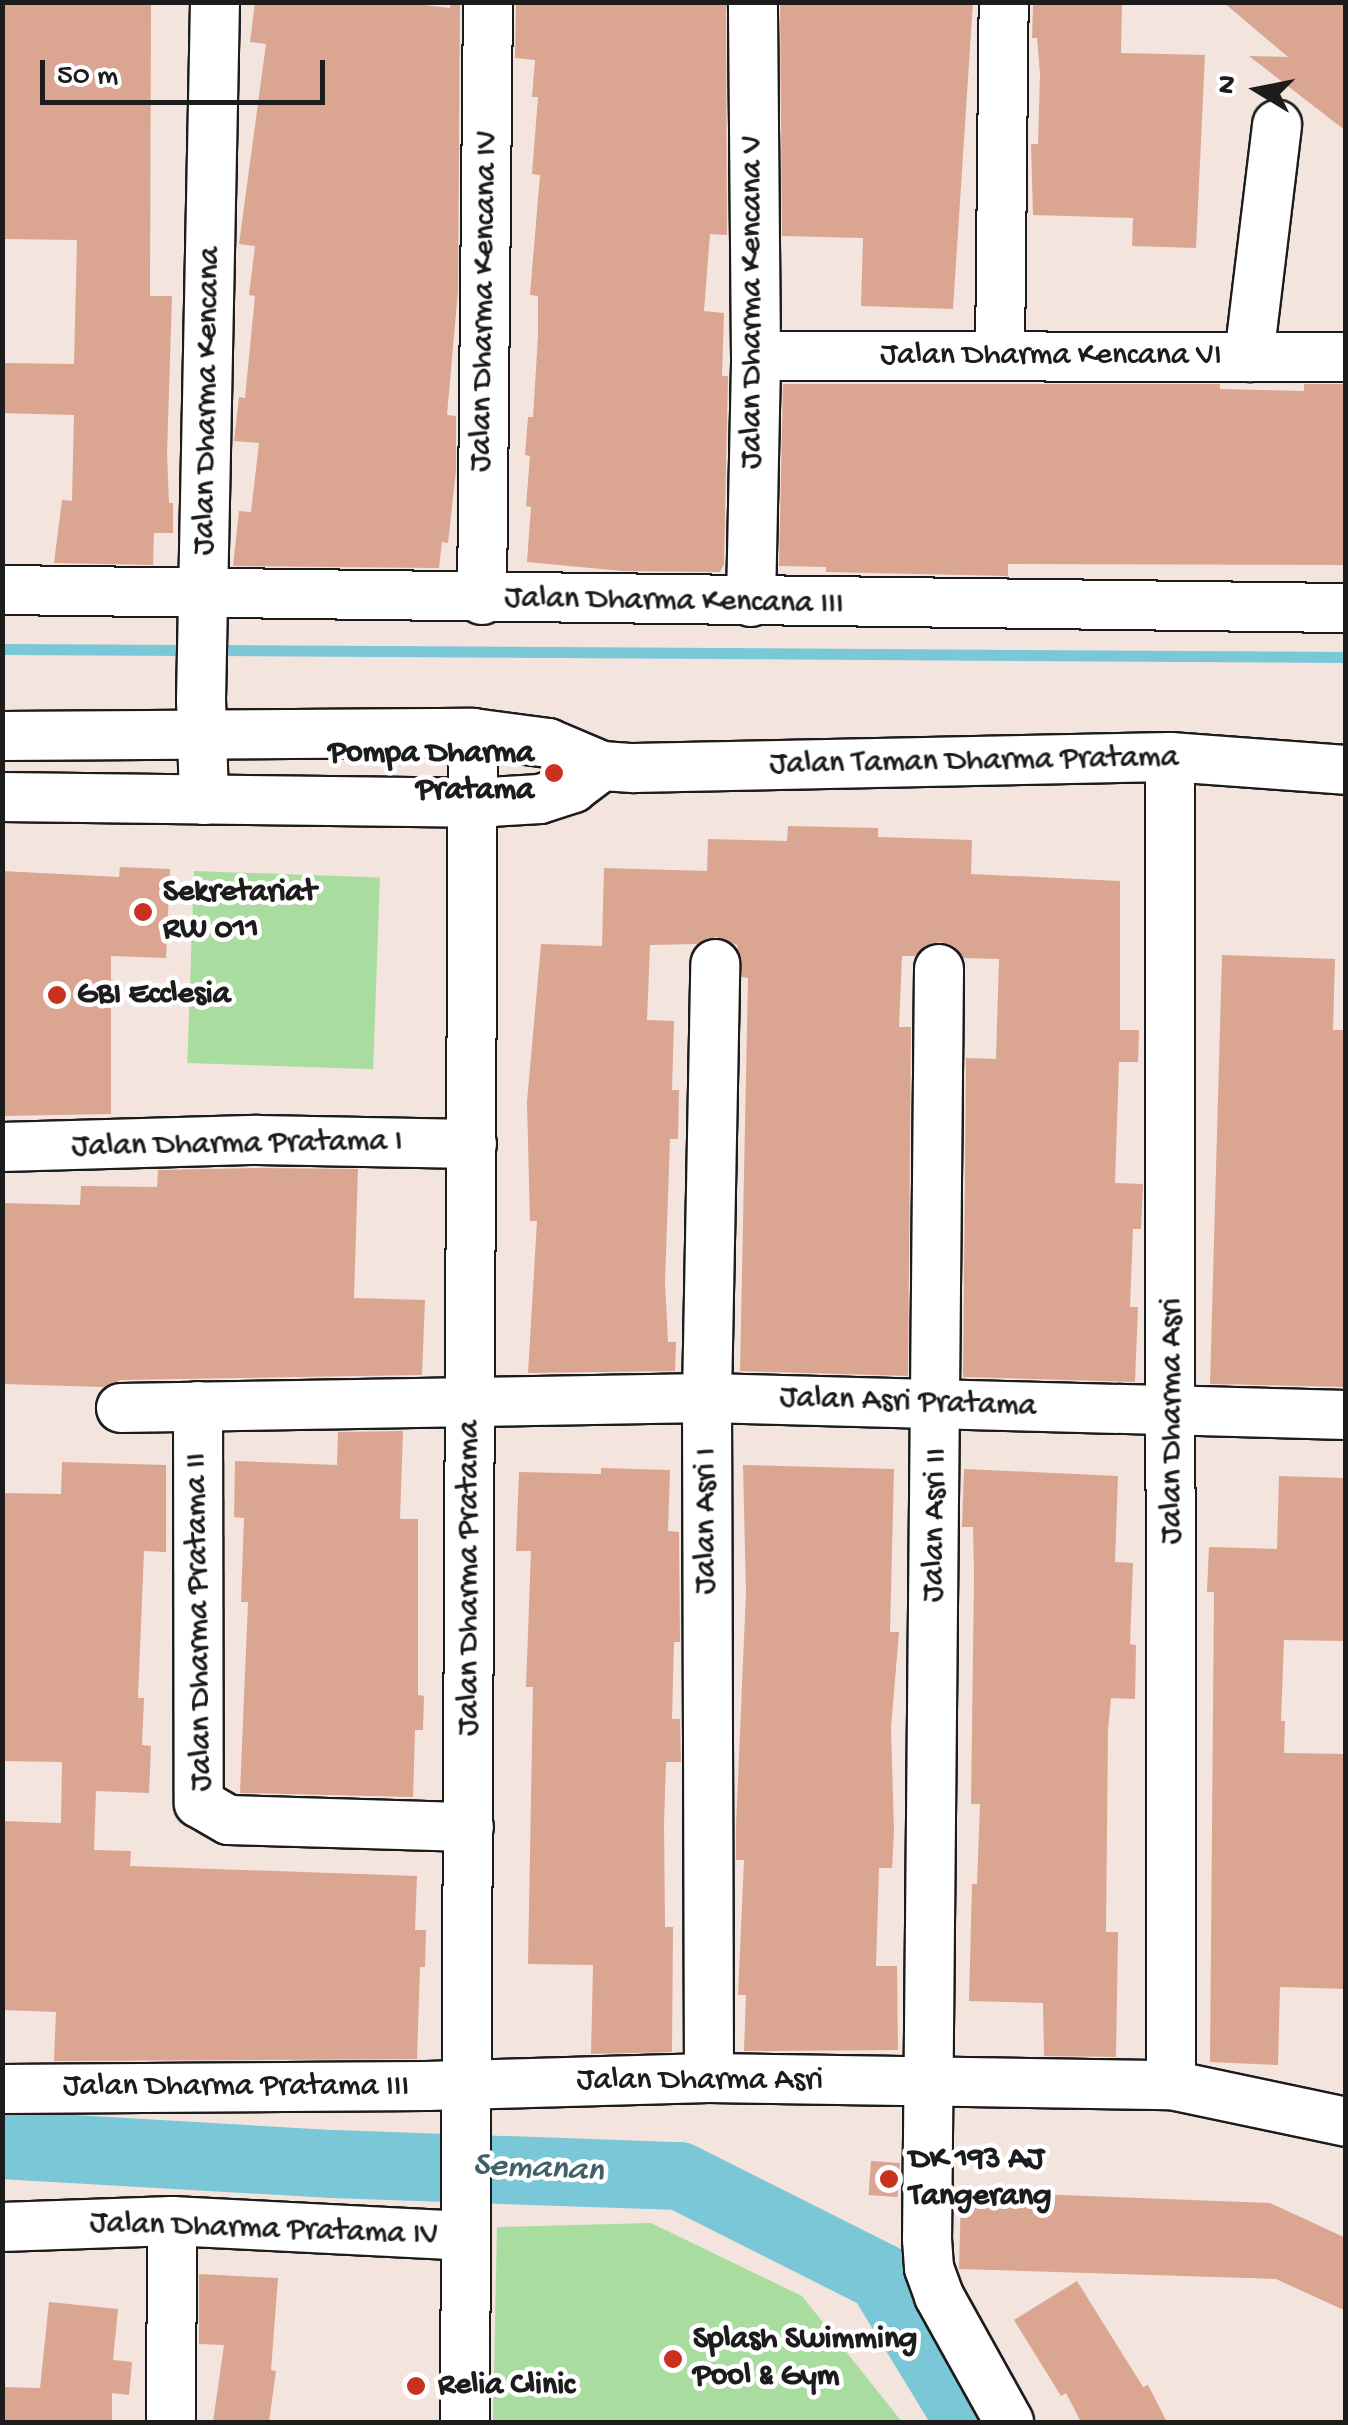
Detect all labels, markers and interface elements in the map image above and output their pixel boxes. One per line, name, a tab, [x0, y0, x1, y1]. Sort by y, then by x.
scale bar	[45, 40, 330, 102]
north arrow	[1208, 40, 1308, 140]
text: 50 m	[57, 60, 118, 95]
text: N	[1210, 73, 1246, 97]
street label: Jalan Dharma Kencana IV	[463, 130, 507, 472]
street label: Jalan Dharma Kencana V	[734, 135, 772, 469]
street label: Jalan Dharma Kencana	[186, 246, 230, 556]
street label: Jalan Dharma Kencana VI	[880, 337, 1222, 375]
street label: Jalan Dharma Kencana III	[504, 580, 844, 624]
place label: Pompa Dharma Pratama	[328, 736, 534, 811]
street label: Jalan Taman Dharma Pratama	[769, 739, 1179, 785]
marker: Pompa Dharma Pratama	[543, 762, 565, 784]
place label: Sekretariat RW 011	[163, 875, 316, 950]
marker: Sekretariat RW 011	[132, 901, 154, 923]
place label: GBI Ecclesia	[77, 976, 231, 1014]
marker: GBI Ecclesia	[46, 984, 68, 1006]
street label: Jalan Dharma Pratama I	[71, 1123, 403, 1167]
street label: Jalan Dharma Asri	[1154, 1298, 1192, 1544]
street label: Jalan Asri Pratama	[779, 1379, 1037, 1427]
street label: Jalan Dharma Pratama	[451, 1420, 489, 1736]
street label: Jalan Asri I	[688, 1448, 726, 1594]
street label: Jalan Asri II	[915, 1448, 957, 1602]
street label: Jalan Dharma Pratama II	[178, 1452, 222, 1792]
street label: Jalan Dharma Asri	[577, 2062, 823, 2100]
street label: Jalan Dharma Pratama III	[63, 2068, 409, 2106]
place label: DK 193 AJ Tangerang	[909, 2142, 1052, 2217]
water label: Semanan	[471, 2146, 605, 2194]
marker: DK 193 AJ Tangerang	[878, 2168, 900, 2190]
street label: Jalan Dharma Pratama IV	[89, 2205, 439, 2255]
place label: Splash Swimming Pool & Gym	[693, 2322, 917, 2397]
marker: Splash Swimming Pool & Gym	[662, 2348, 684, 2370]
place label: Relia Clinic	[438, 2367, 575, 2405]
marker: Relia Clinic	[403, 2373, 429, 2399]

